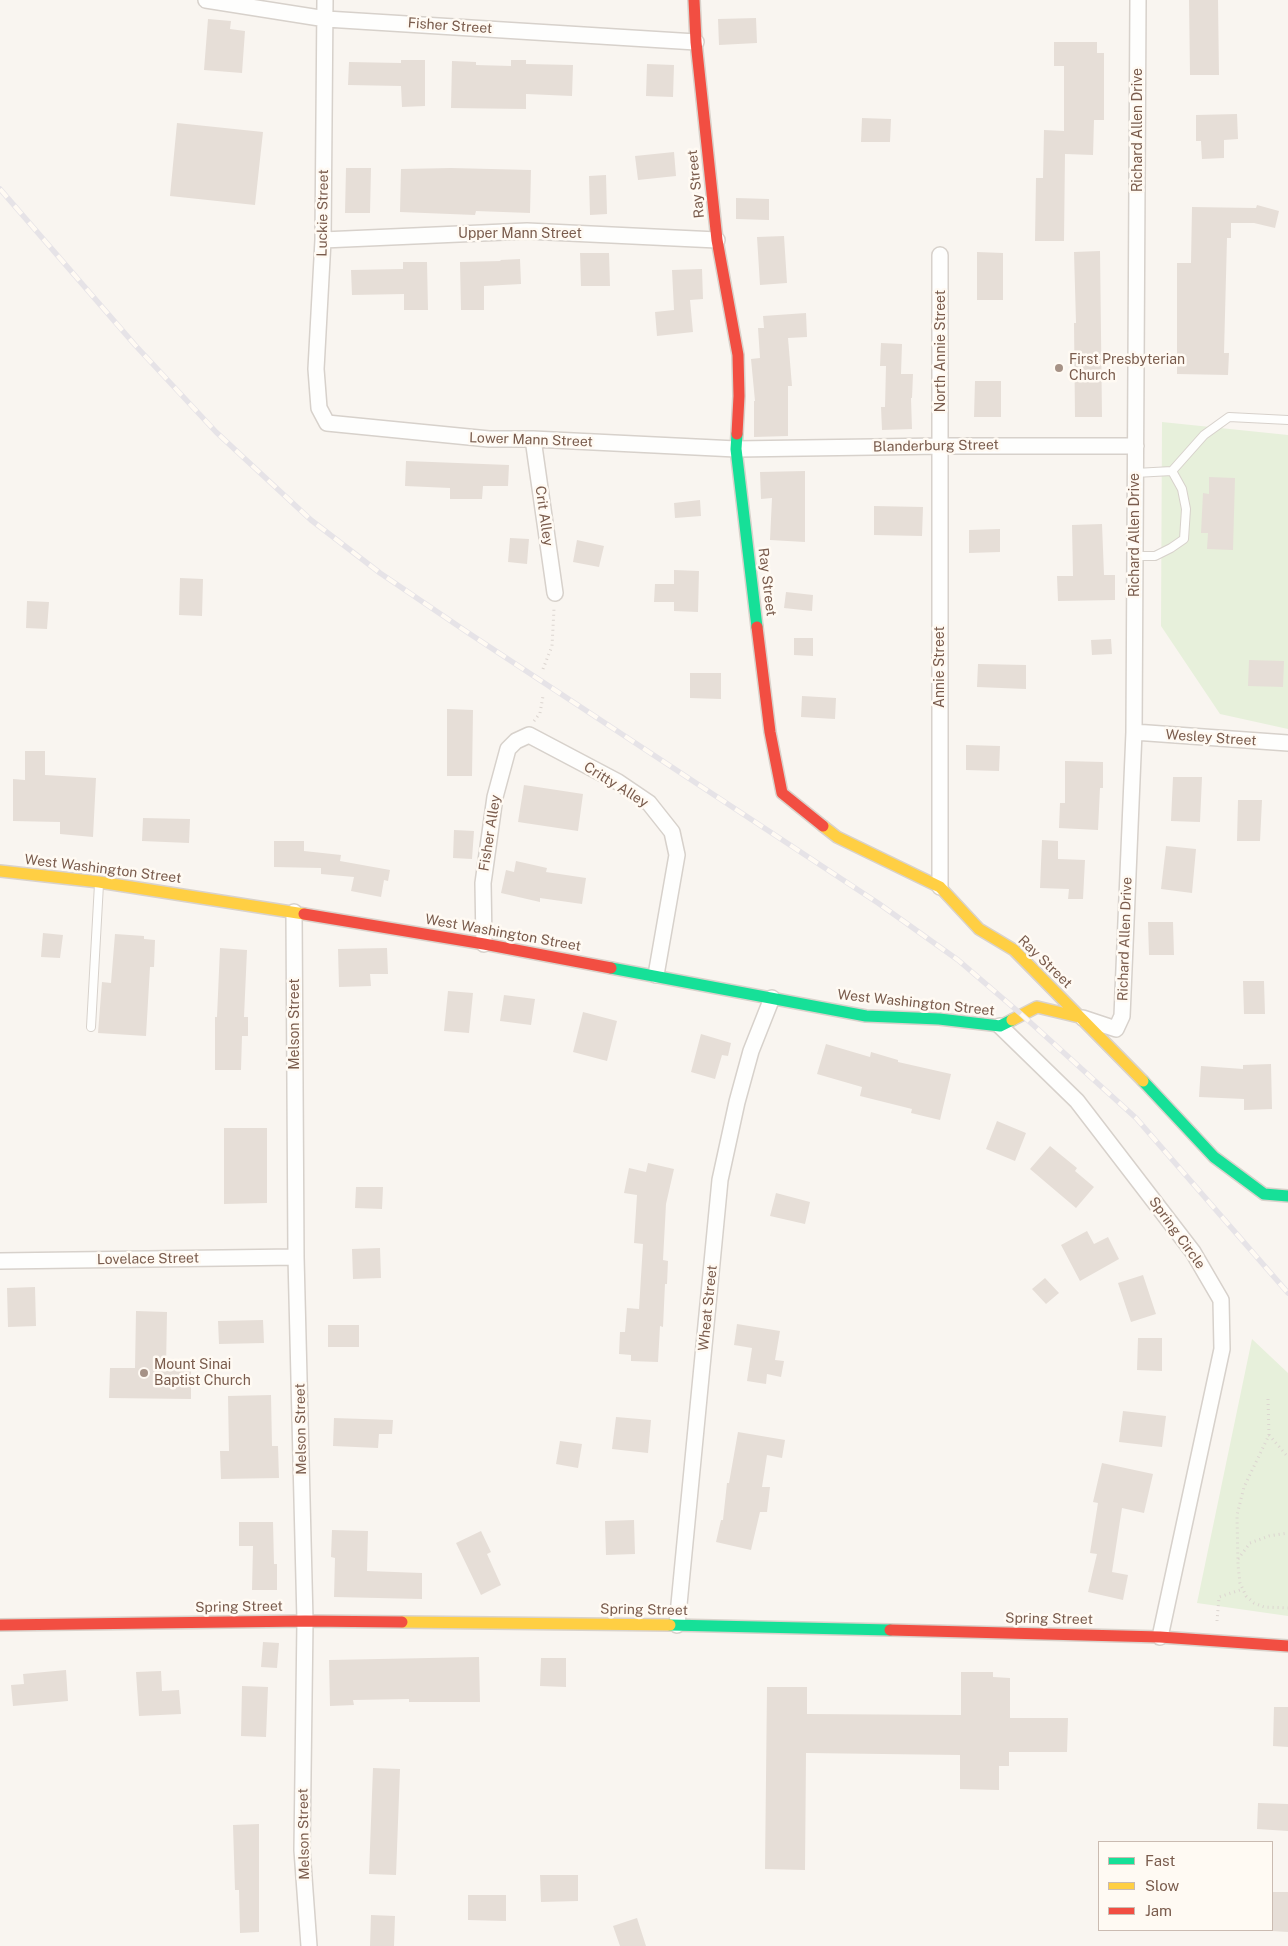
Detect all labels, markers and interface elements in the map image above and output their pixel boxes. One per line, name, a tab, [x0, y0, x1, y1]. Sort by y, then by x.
street label: Fisher Street	[407, 15, 493, 37]
street label: Richard Allen Drive	[1130, 68, 1146, 192]
street label: Ray Street	[684, 149, 708, 219]
street label: Luckie Street	[314, 169, 332, 257]
street label: Upper Mann Street	[458, 226, 582, 242]
street label: North Annie Street	[933, 290, 949, 412]
place label: First Presbyterian Church	[1069, 352, 1185, 384]
marker: First Presbyterian Church	[1053, 362, 1065, 374]
street label: Lower Mann Street	[469, 429, 593, 451]
street label: Blanderburg Street	[873, 437, 999, 455]
street label: Richard Allen Drive	[1127, 473, 1143, 597]
street label: Crit Alley	[531, 485, 557, 547]
street label: Ray Street	[754, 547, 780, 617]
street label: Annie Street	[932, 626, 948, 708]
street label: Wesley Street	[1165, 726, 1257, 750]
street label: Critty Alley	[581, 759, 651, 811]
street label: Fisher Alley	[476, 794, 504, 872]
street label: West Washington Street	[24, 851, 182, 887]
street label: Richard Allen Drive	[1114, 877, 1136, 1001]
street label: West Washington Street	[424, 911, 582, 955]
street label: Ray Street	[1014, 932, 1076, 992]
street label: Melson Street	[287, 978, 303, 1070]
street label: West Washington Street	[837, 986, 995, 1020]
street label: Spring Circle	[1145, 1194, 1209, 1272]
street label: Lovelace Street	[97, 1250, 199, 1268]
street label: Wheat Street	[695, 1264, 721, 1352]
place label: Mount Sinai Baptist Church	[154, 1357, 251, 1390]
marker: Mount Sinai Baptist Church	[138, 1367, 150, 1379]
street label: Melson Street	[292, 1383, 310, 1475]
street label: Spring Street	[195, 1598, 283, 1616]
street label: Spring Street	[600, 1601, 688, 1619]
street label: Spring Street	[1005, 1610, 1093, 1628]
street label: Melson Street	[295, 1788, 313, 1880]
legend	[1098, 1841, 1273, 1931]
text: Fast	[1145, 1852, 1175, 1869]
text: Slow	[1145, 1877, 1179, 1894]
text: Jam	[1145, 1902, 1172, 1919]

